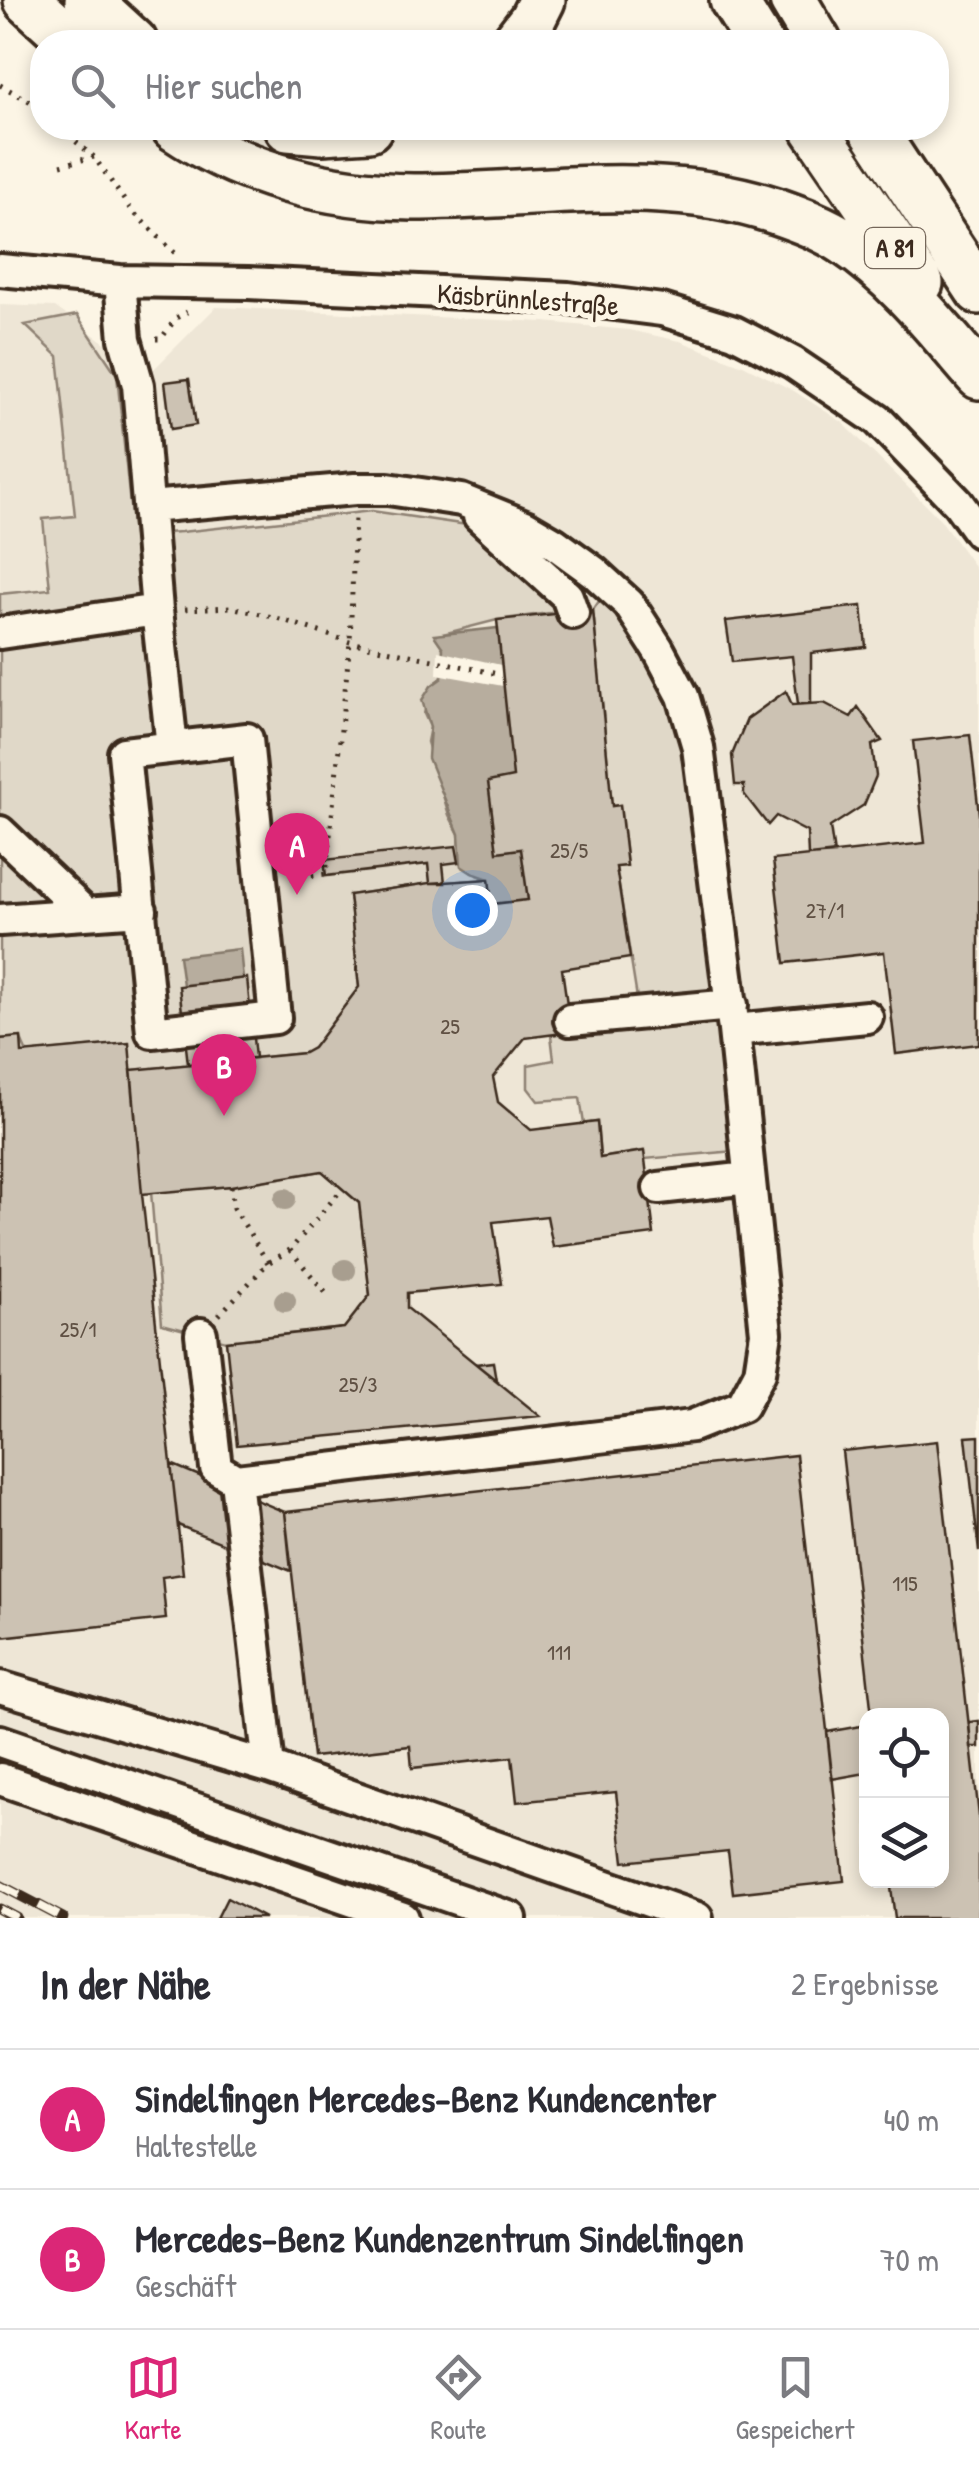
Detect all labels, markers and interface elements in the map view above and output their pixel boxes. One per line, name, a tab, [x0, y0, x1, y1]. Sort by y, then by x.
search box	[30, 30, 949, 140]
icon: search	[65, 58, 120, 113]
text: Hier suchen	[145, 59, 303, 111]
road number: A 81	[865, 228, 925, 268]
street label: Käsbrünnlestraße	[436, 274, 620, 324]
pin: A	[264, 812, 330, 895]
house number: 25/5	[550, 835, 588, 865]
your location	[447, 885, 498, 936]
house number: 27/1	[806, 895, 844, 925]
house number: 25	[440, 1011, 460, 1041]
pin: B	[192, 1034, 256, 1116]
house number: 25/1	[60, 1314, 96, 1344]
house number: 25/3	[339, 1369, 378, 1399]
house number: 115	[892, 1568, 918, 1598]
house number: 111	[547, 1637, 571, 1667]
map controls	[859, 1708, 949, 1888]
button: locate	[859, 1708, 949, 1798]
button: layers	[859, 1798, 949, 1888]
text: In der Nähe	[40, 1955, 211, 2012]
text: 2 Ergebnisse	[791, 1962, 939, 2005]
text: Sindelfingen Mercedes-Benz Kundencenter	[135, 2072, 716, 2124]
text: A	[65, 2098, 80, 2141]
text: 40 m	[884, 2098, 939, 2141]
text: Haltestelle	[135, 2124, 257, 2167]
text: Mercedes-Benz Kundenzentrum Sindelfingen	[135, 2212, 744, 2264]
text: B	[64, 2238, 81, 2281]
text: 70 m	[880, 2238, 939, 2281]
text: Geschäft	[135, 2264, 236, 2307]
tab: Karte	[124, 2350, 182, 2448]
tab: Route	[431, 2350, 487, 2448]
tab: Gespeichert	[736, 2350, 855, 2448]

